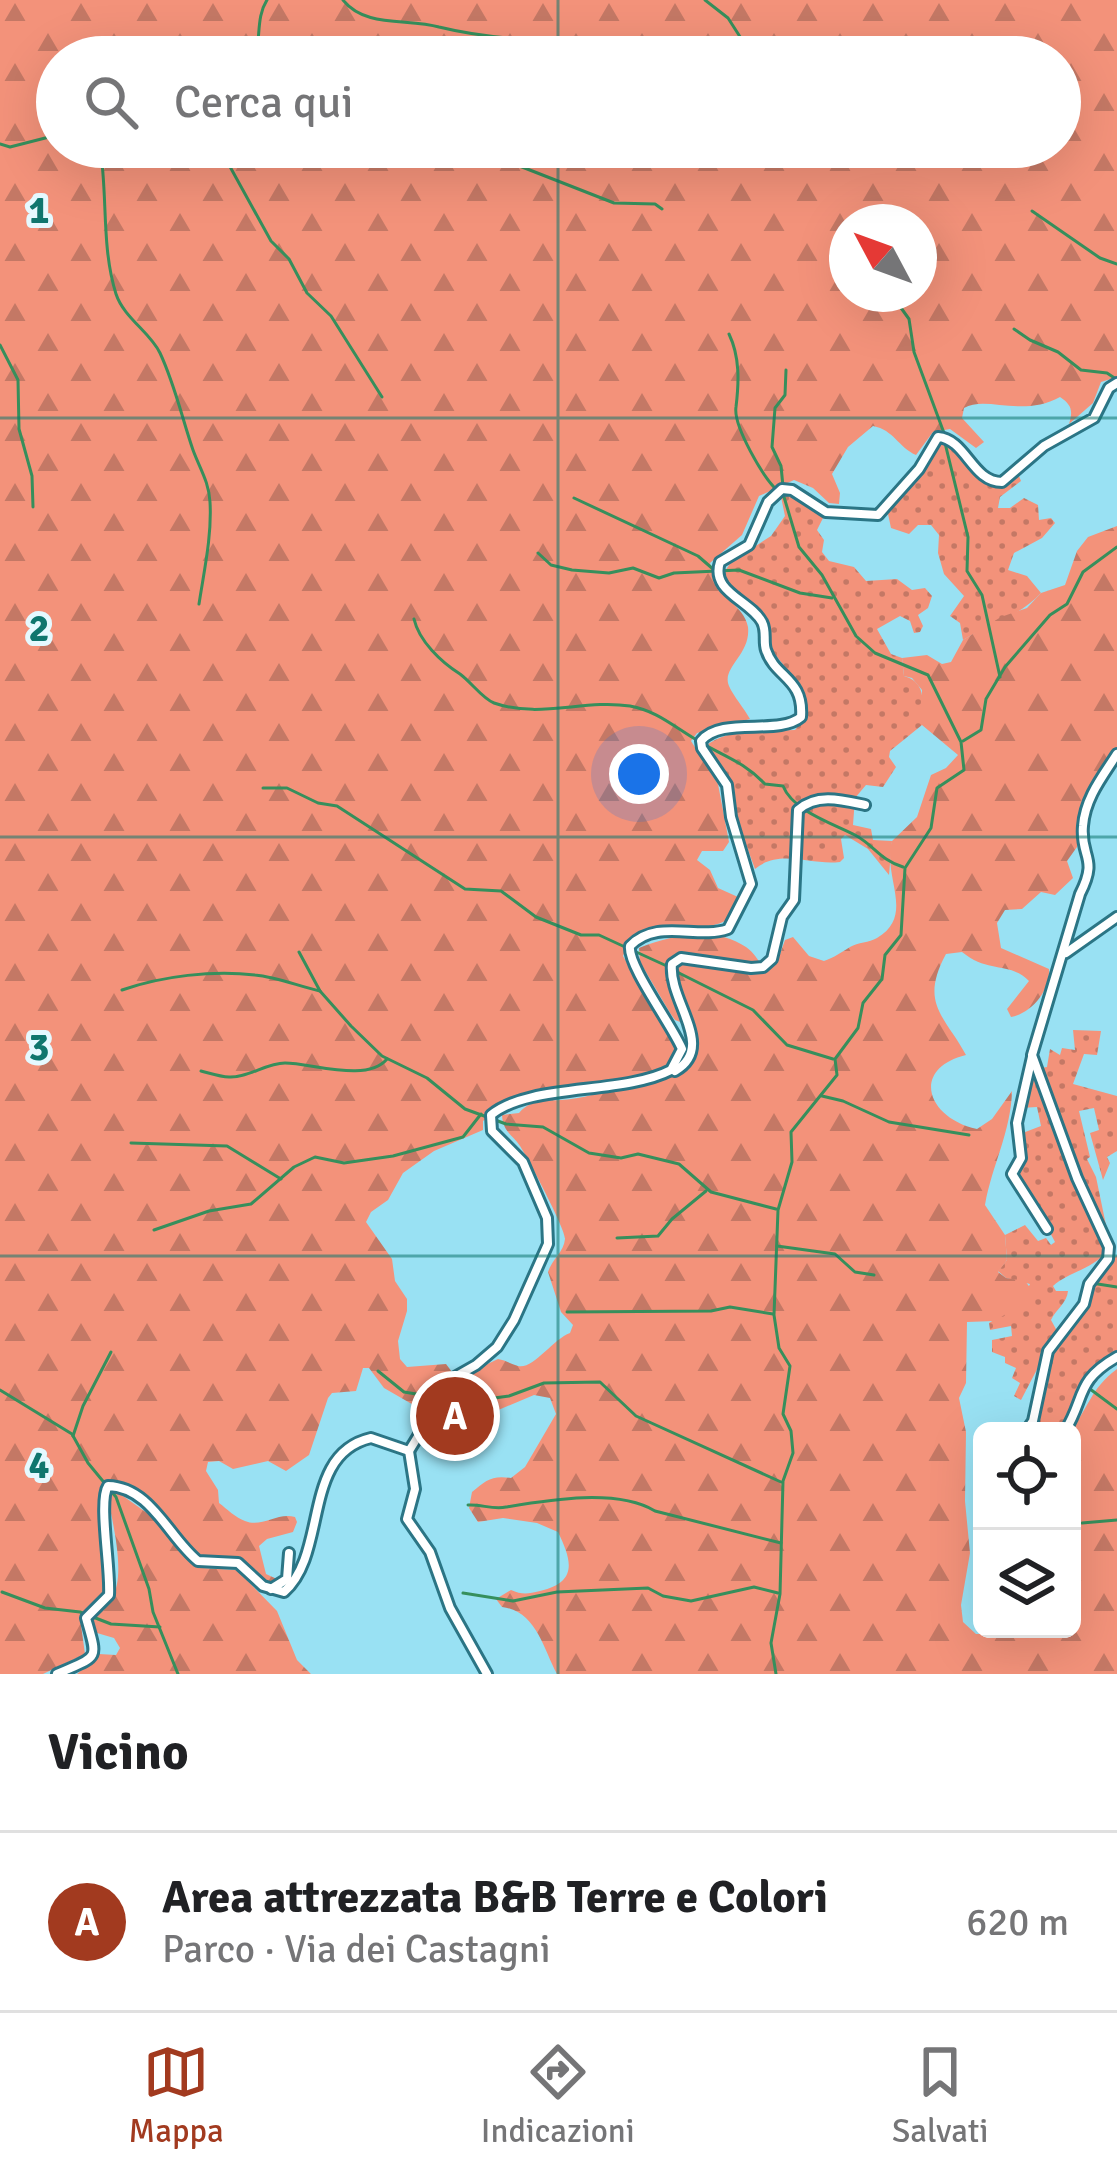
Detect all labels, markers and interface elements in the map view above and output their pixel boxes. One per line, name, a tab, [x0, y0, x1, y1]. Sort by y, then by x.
search box	[36, 36, 1081, 168]
icon: search	[78, 69, 144, 135]
text: Cerca qui	[174, 75, 353, 130]
text: 1	[28, 186, 50, 234]
north arrow	[829, 204, 937, 312]
text: 2	[28, 604, 50, 652]
your location	[609, 744, 669, 804]
text: 3	[28, 1023, 50, 1071]
pin: A	[416, 1371, 494, 1461]
map controls	[973, 1422, 1081, 1638]
button: locate	[973, 1422, 1081, 1530]
text: 4	[28, 1441, 50, 1489]
button: layers	[973, 1530, 1081, 1638]
text: Vicino	[48, 1721, 189, 1784]
text: Area attrezzata B&B Terre e Colori	[162, 1870, 828, 1925]
text: A	[75, 1898, 99, 1946]
text: 620 m	[966, 1898, 1069, 1946]
text: Parco · Via dei Castagni	[162, 1925, 551, 1973]
tab: Mappa	[129, 2039, 224, 2152]
tab: Indicazioni	[481, 2039, 635, 2152]
tab: Salvati	[892, 2039, 988, 2152]

